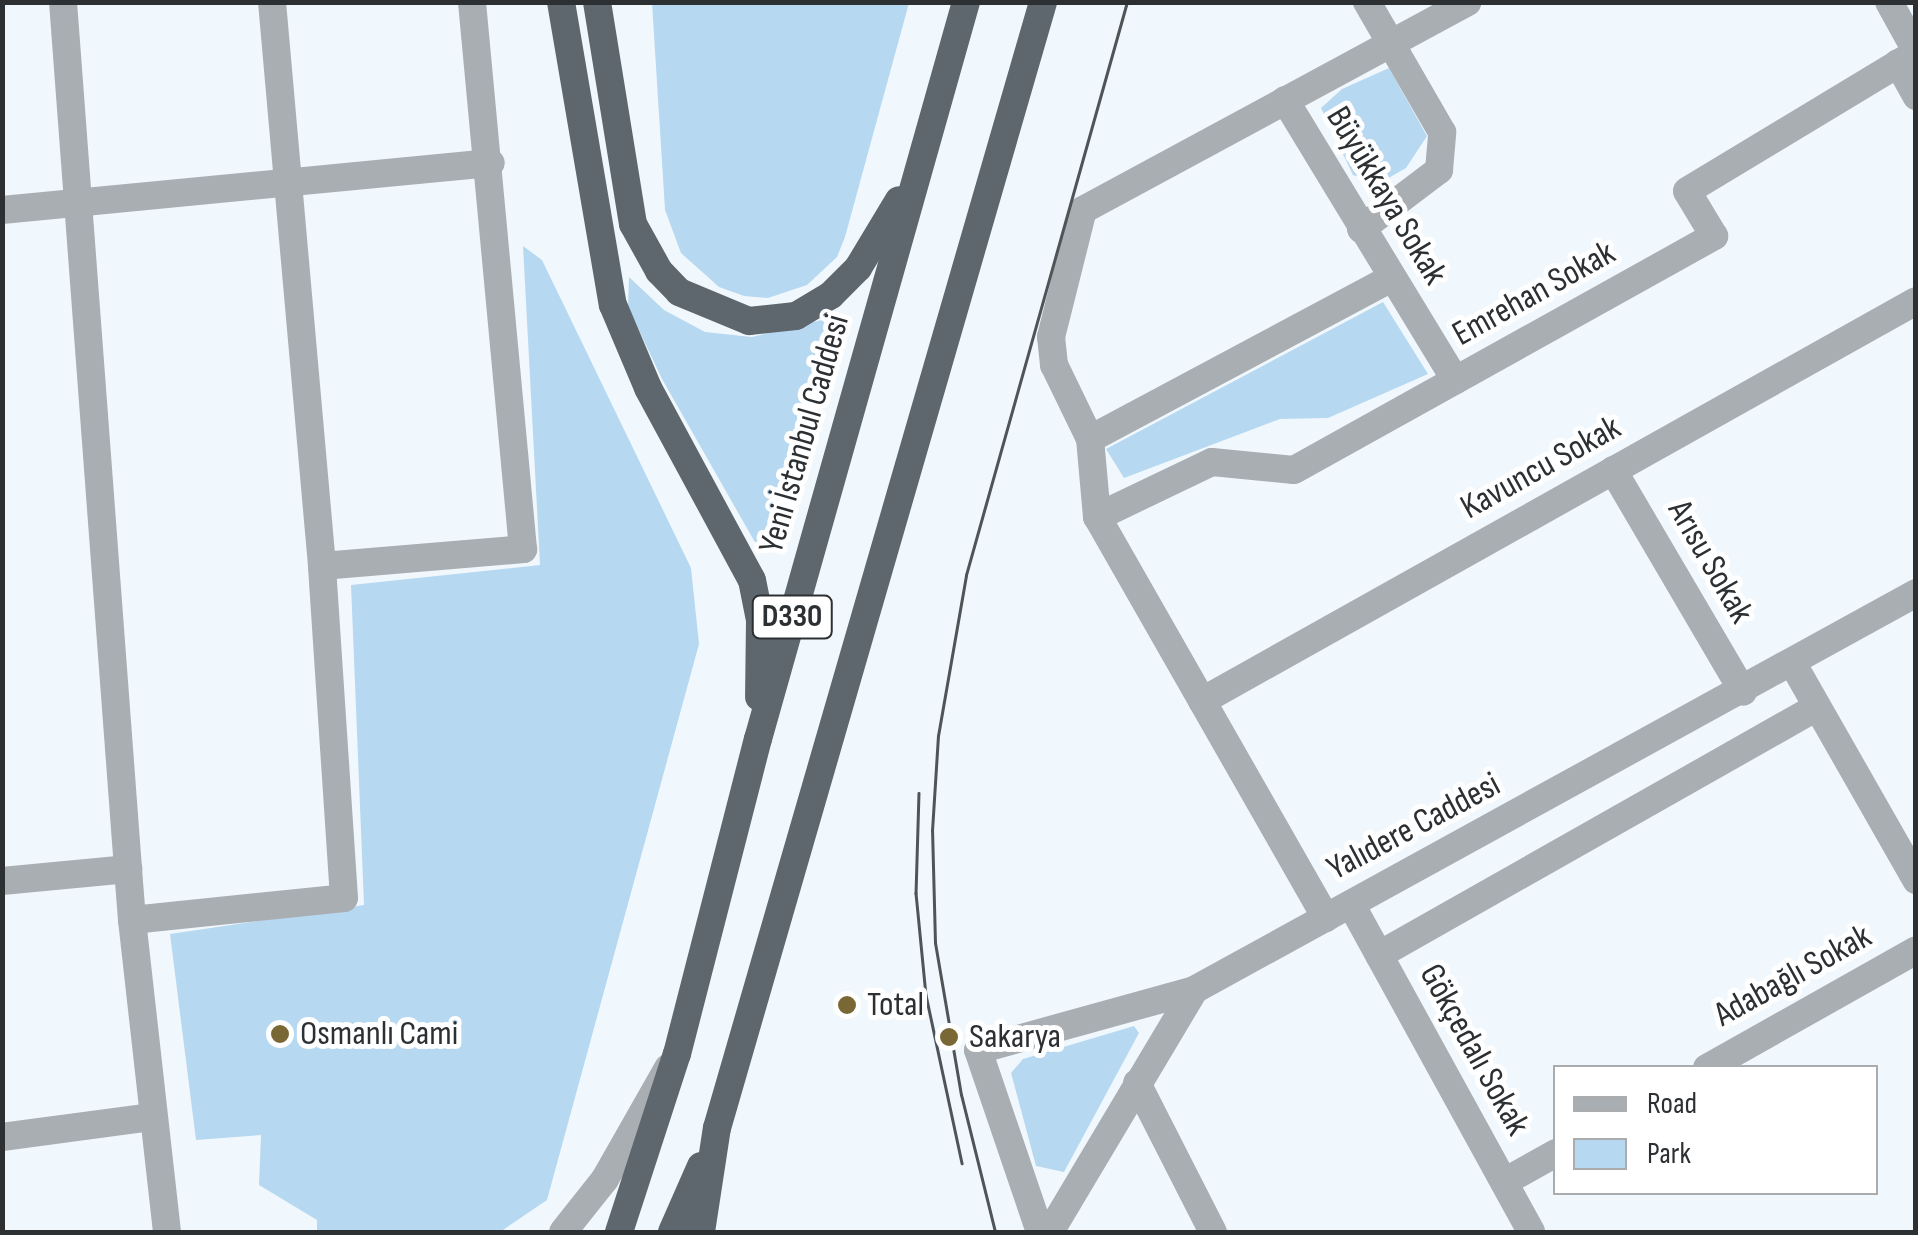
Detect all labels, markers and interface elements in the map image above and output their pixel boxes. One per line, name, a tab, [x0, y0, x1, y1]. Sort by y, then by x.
street label: Büyükkaya Sokak	[1316, 99, 1456, 293]
street label: Emrehan Sokak	[1445, 232, 1623, 356]
street label: Yeni İstanbul Caddesi	[751, 310, 859, 558]
street label: Kavuncu Sokak	[1454, 407, 1628, 529]
street label: Arısu Sokak	[1658, 493, 1762, 631]
road number: D330	[750, 590, 834, 644]
street label: Yalıdere Caddesi	[1320, 764, 1508, 890]
street label: Adabağlı Sokak	[1707, 916, 1879, 1036]
street label: Gökçedalı Sokak	[1410, 957, 1538, 1143]
place label: Total	[867, 984, 924, 1026]
marker: Total	[836, 994, 858, 1016]
place label: Osmanlı Cami	[300, 1013, 458, 1055]
place label: Sakarya	[969, 1016, 1061, 1058]
marker: Osmanlı Cami	[269, 1023, 291, 1045]
marker: Sakarya	[938, 1026, 960, 1048]
legend	[1553, 1065, 1878, 1195]
text: Road	[1647, 1086, 1697, 1122]
text: Park	[1647, 1136, 1691, 1172]

